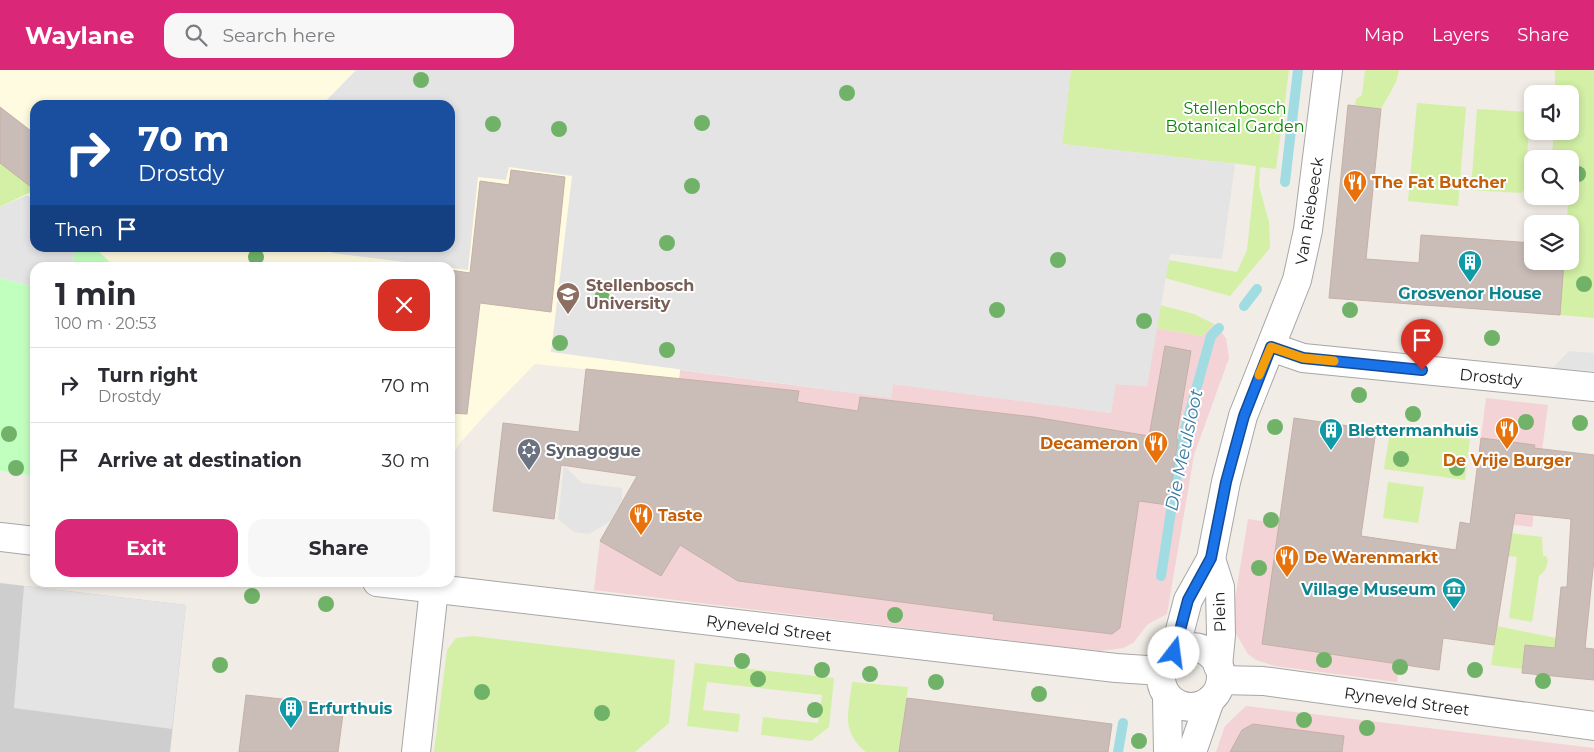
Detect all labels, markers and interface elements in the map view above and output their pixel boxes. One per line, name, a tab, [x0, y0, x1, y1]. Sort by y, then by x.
search box	[164, 13, 514, 58]
text: Waylane	[25, 21, 134, 50]
icon: search	[182, 21, 210, 49]
text: Search here	[222, 24, 335, 47]
text: Map	[1364, 24, 1404, 46]
text: Layers	[1432, 24, 1489, 46]
text: Share	[1517, 24, 1569, 46]
map controls	[1524, 85, 1579, 270]
button: sound	[1524, 85, 1579, 140]
park label: Stellenbosch Botanical Garden	[1165, 99, 1305, 136]
text: 70 m	[138, 117, 229, 160]
icon: right	[55, 120, 120, 185]
button: search	[1524, 150, 1579, 205]
street label: Van Riebeeck	[1292, 155, 1327, 266]
text: Drostdy	[138, 160, 225, 187]
restaurant icon: The Fat Butcher	[1342, 169, 1368, 203]
place label: The Fat Butcher	[1372, 173, 1507, 192]
icon: arrive	[113, 215, 141, 243]
button: layers	[1524, 215, 1579, 270]
text: Then	[55, 218, 103, 241]
building icon: Grosvenor House	[1457, 249, 1483, 283]
text: 1 min	[55, 276, 136, 313]
place label: Stellenbosch University	[586, 276, 694, 313]
button: close	[378, 279, 430, 331]
school or university icon: Stellenbosch University	[555, 281, 581, 315]
place label: Grosvenor House	[1398, 284, 1542, 303]
text: 100 m · 20:53	[55, 314, 157, 333]
pin	[1401, 319, 1443, 370]
icon: arrive	[1408, 326, 1436, 354]
text: Turn right	[98, 364, 198, 387]
street label: Drostdy	[1459, 365, 1524, 390]
icon: right	[55, 371, 83, 399]
text: 70 m	[381, 374, 430, 397]
water label: Die Meulsloot	[1160, 386, 1208, 513]
text: Drostdy	[98, 387, 161, 406]
restaurant icon: De Vrije Burger	[1494, 416, 1520, 450]
building icon: Blettermanhuis	[1318, 417, 1344, 451]
place label: Blettermanhuis	[1348, 421, 1479, 440]
restaurant icon: Decameron	[1143, 430, 1169, 464]
place label: Decameron	[1040, 434, 1138, 453]
synagogue icon: Synagogue	[516, 437, 542, 471]
place label: Synagogue	[546, 441, 641, 460]
icon: arrive	[55, 446, 83, 474]
text: Arrive at destination	[98, 449, 302, 472]
text: 30 m	[382, 449, 430, 472]
place label: De Vrije Burger	[1443, 451, 1571, 470]
restaurant icon: Taste	[628, 502, 654, 536]
place label: Taste	[658, 506, 703, 525]
button: Exit	[55, 519, 238, 577]
button: Share	[248, 519, 430, 577]
restaurant icon: De Warenmarkt	[1274, 544, 1300, 578]
place label: De Warenmarkt	[1304, 548, 1438, 567]
museum icon: Village Museum	[1441, 576, 1467, 610]
place label: Village Museum	[1300, 580, 1436, 599]
street label: Plein	[1209, 591, 1230, 633]
street label: Ryneveld Street	[705, 611, 833, 646]
position arrow	[1147, 626, 1199, 678]
street label: Ryneveld Street	[1343, 683, 1471, 720]
building icon: Erfurthuis	[278, 695, 304, 729]
place label: Erfurthuis	[308, 699, 393, 718]

